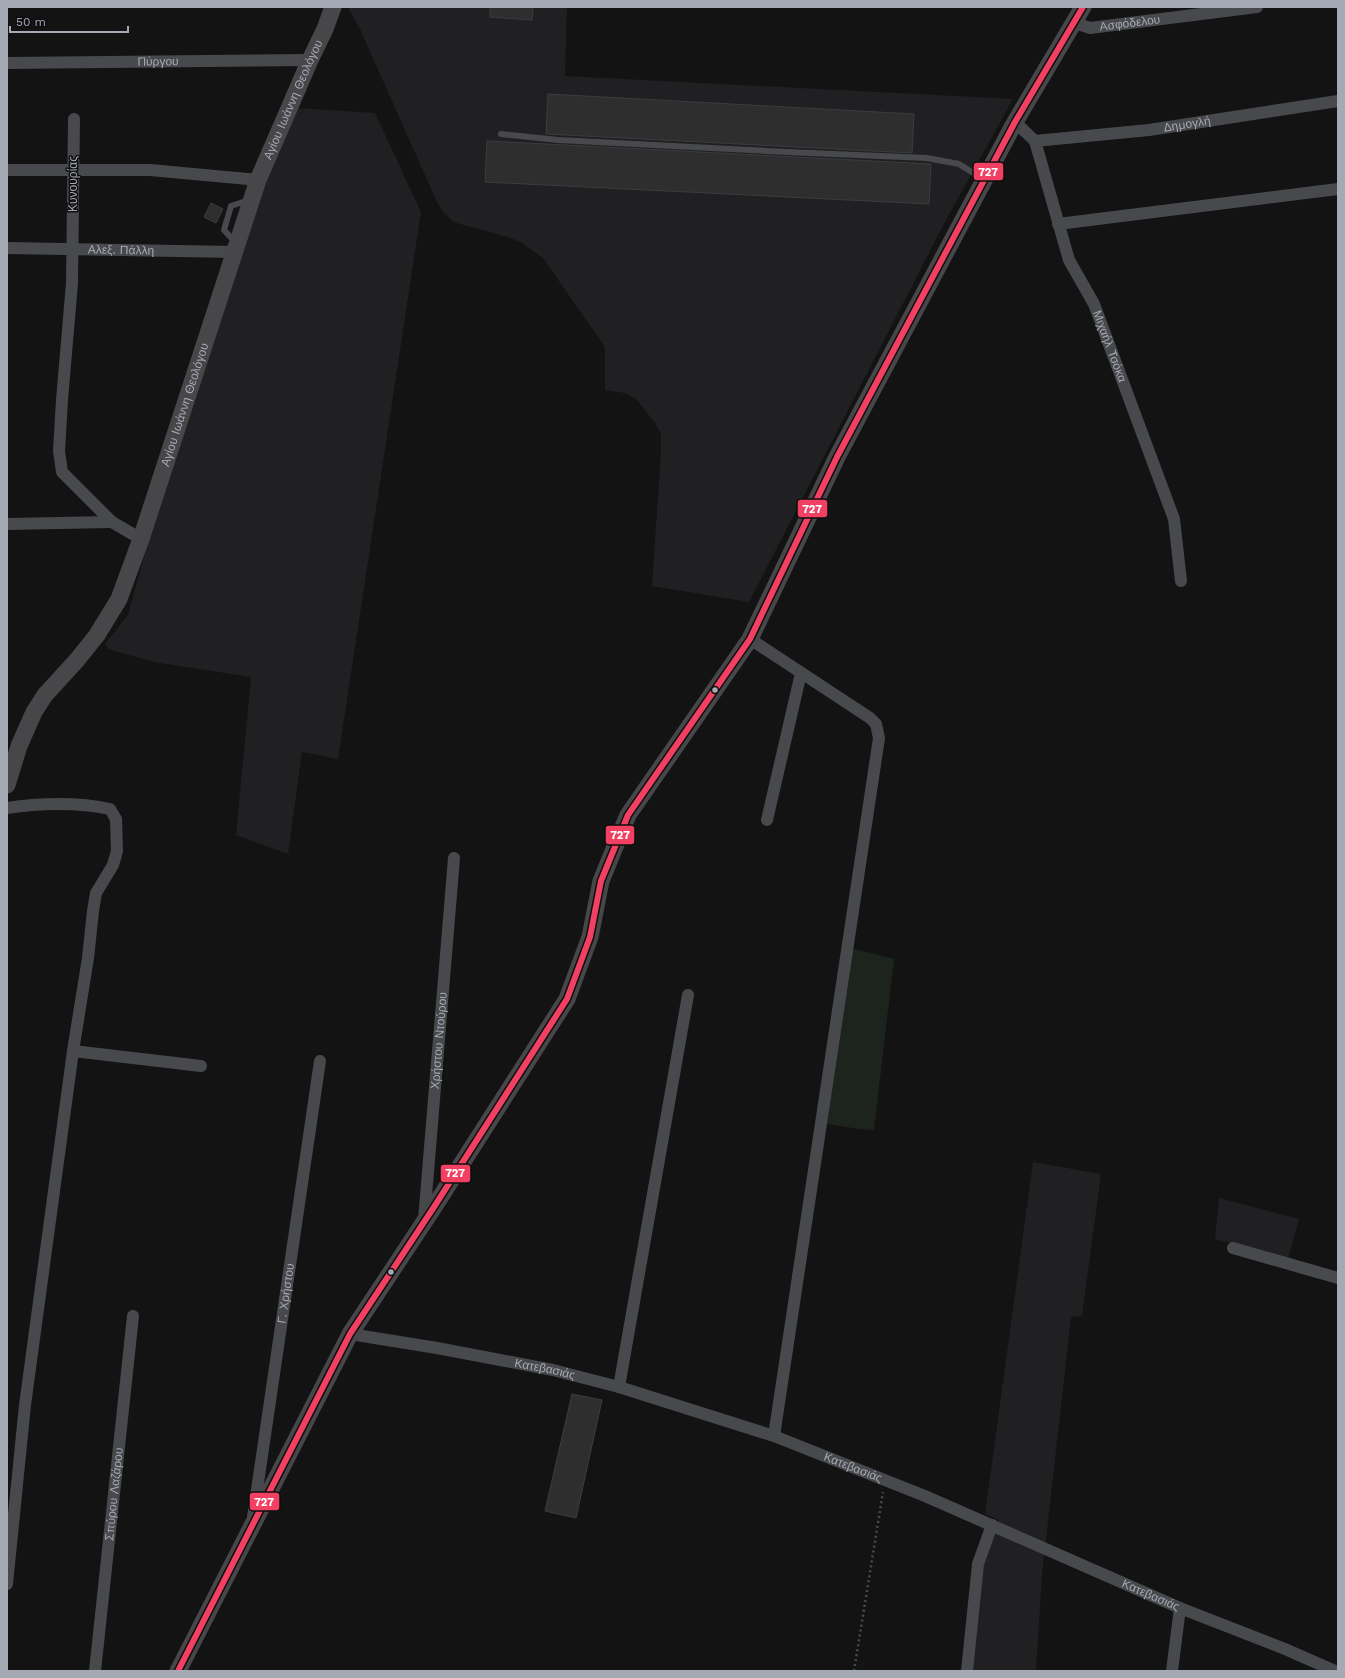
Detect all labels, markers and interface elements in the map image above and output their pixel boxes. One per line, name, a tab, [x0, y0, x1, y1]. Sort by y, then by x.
scale bar	[10, 8, 128, 34]
street label: Ασφόδελου	[1099, 12, 1161, 34]
text: 50 m	[16, 15, 46, 29]
street label: Αγίου Ιωάννη Θεολόγου	[261, 38, 326, 162]
street label: Πύργου	[137, 54, 179, 69]
street label: Δημογλή	[1162, 114, 1212, 135]
street label: Κυνουρίας	[66, 156, 80, 212]
line badge: 727	[973, 162, 1004, 181]
text: 727	[978, 166, 998, 179]
street label: Αλεξ. Πάλλη	[88, 242, 154, 258]
street label: Μιχαήλ Τσόκα	[1090, 308, 1129, 384]
street label: Αγίου Ιωάννη Θεολόγου	[158, 341, 211, 468]
line badge: 727	[797, 499, 828, 518]
text: 727	[802, 503, 822, 516]
unlabelled marker	[710, 685, 720, 695]
line badge: 727	[605, 825, 635, 845]
text: 727	[610, 829, 630, 842]
street label: Χρήστου Ντούρου	[428, 991, 450, 1090]
line badge: 727	[440, 1164, 471, 1183]
text: 727	[445, 1167, 465, 1180]
street label: Γ. Χρήστου	[275, 1262, 297, 1324]
unlabelled marker	[386, 1267, 396, 1277]
street label: Κατεβασιάς	[513, 1356, 577, 1382]
street label: Σπύρου Λαζάρου	[102, 1447, 126, 1541]
street label: Κατεβασιάς	[822, 1450, 884, 1485]
line badge: 727	[249, 1492, 280, 1511]
text: 727	[254, 1496, 274, 1509]
street label: Κατεβασιάς	[1120, 1576, 1182, 1614]

